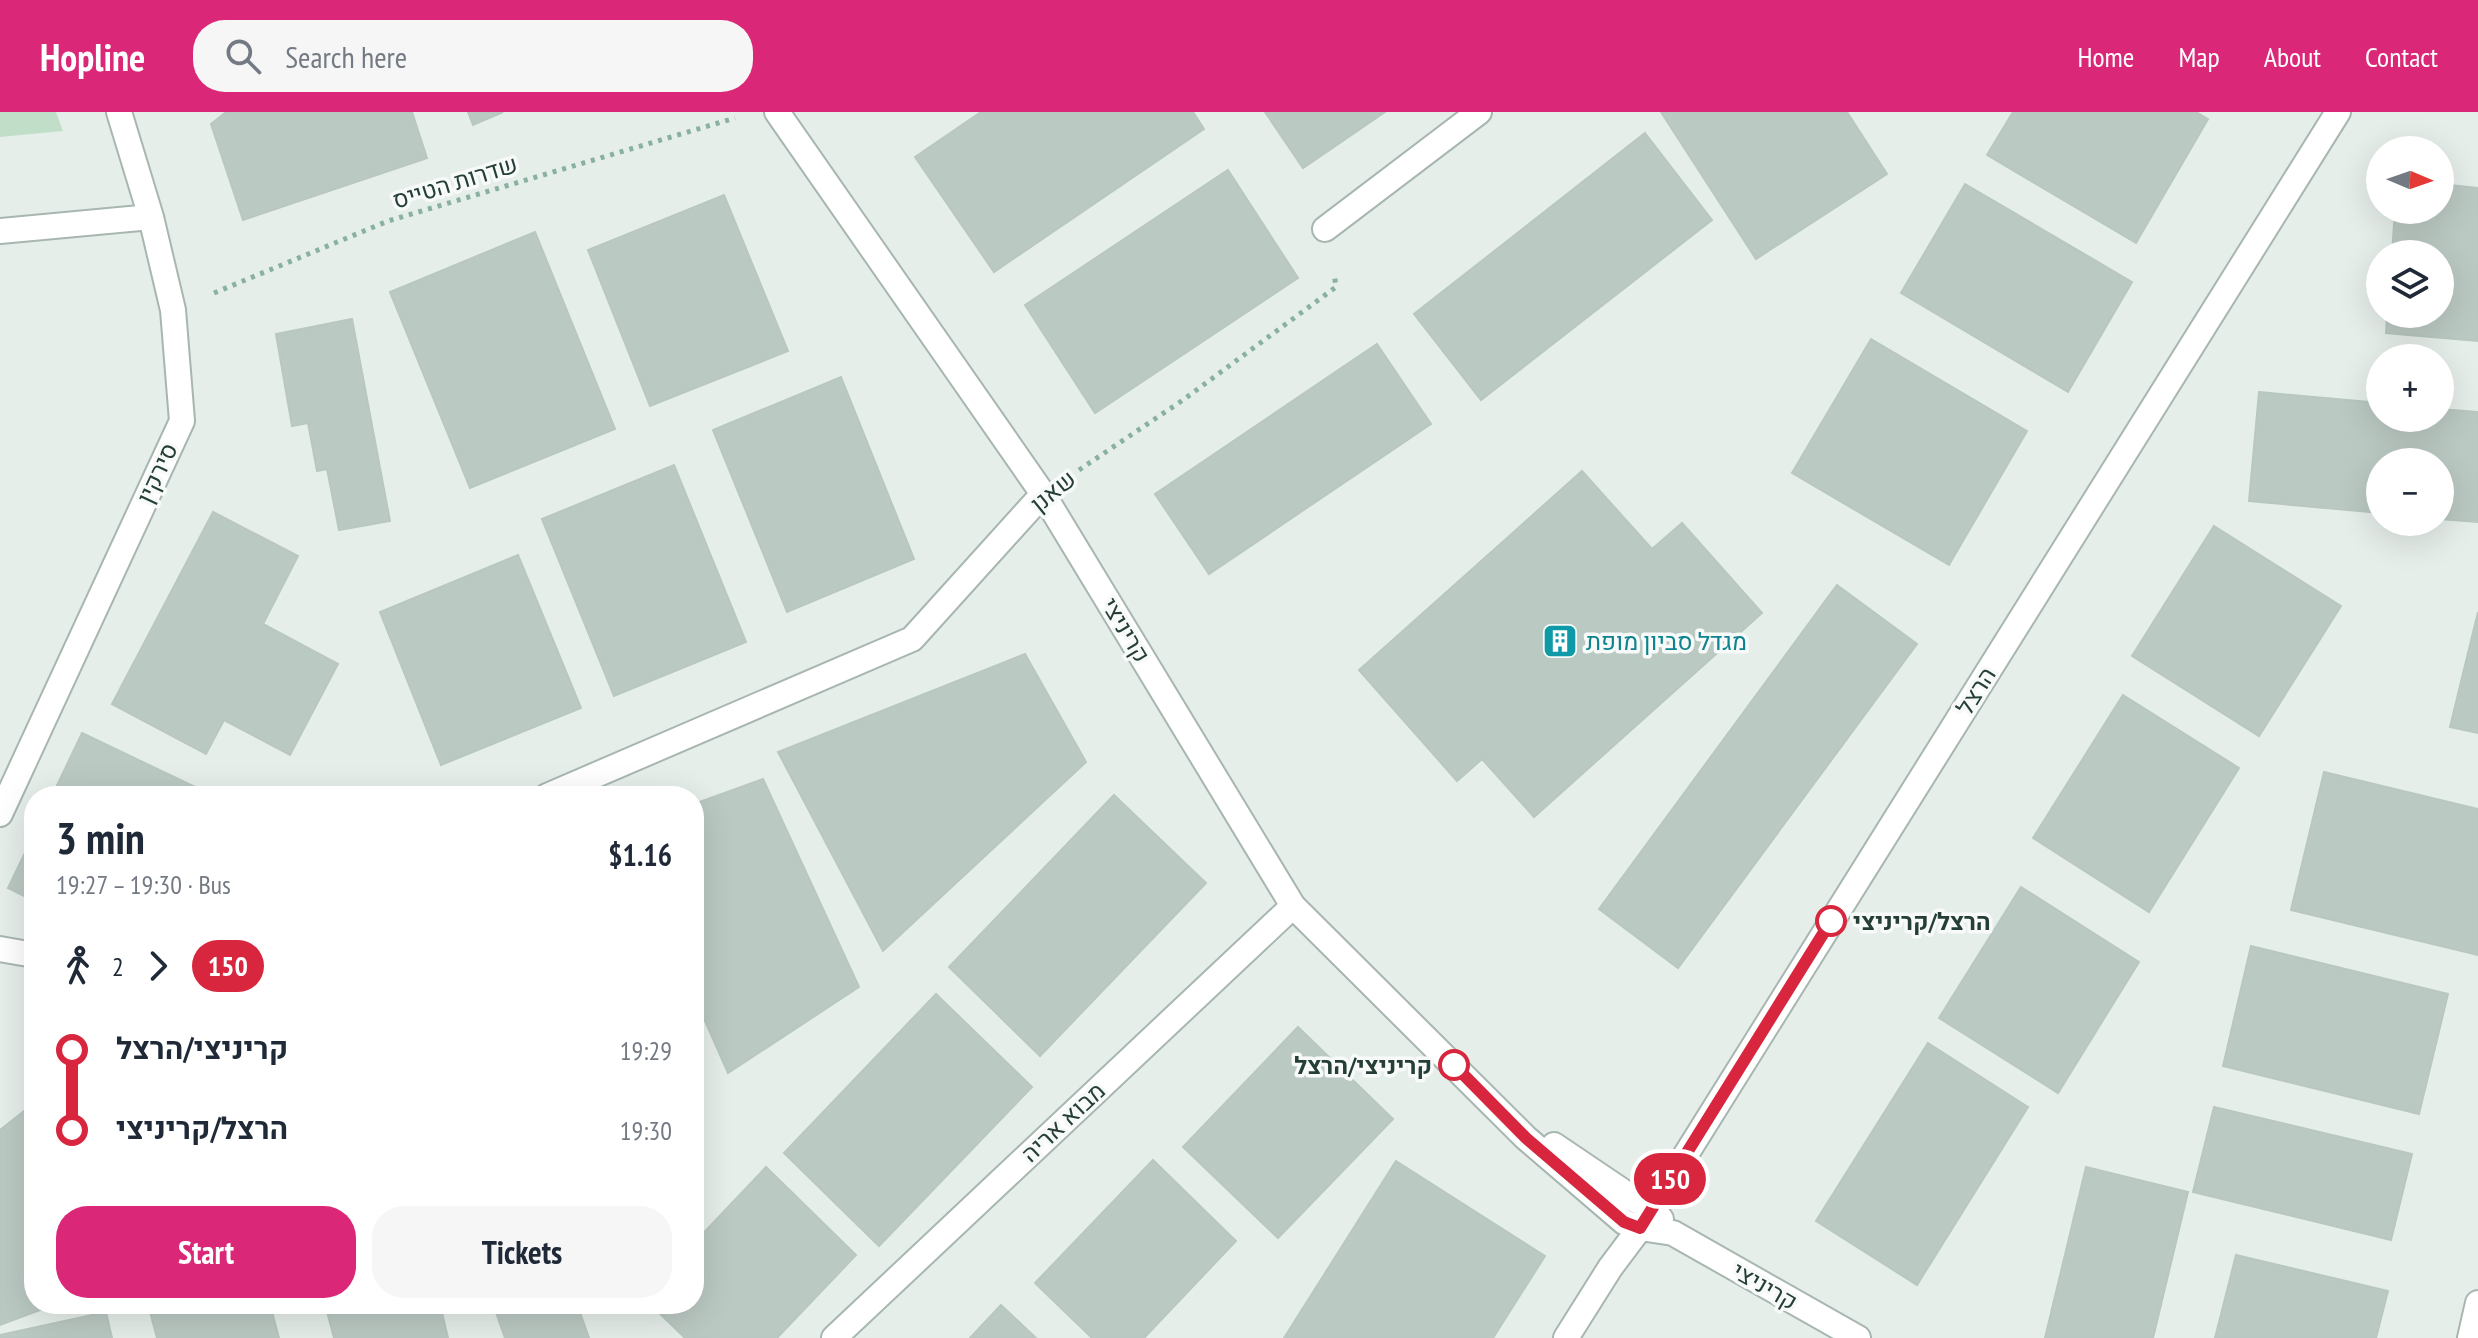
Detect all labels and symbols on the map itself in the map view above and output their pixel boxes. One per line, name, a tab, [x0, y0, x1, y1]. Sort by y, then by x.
north arrow	[2366, 136, 2454, 224]
street label: שדרות הטייס	[389, 148, 521, 216]
street label: סירקין	[130, 438, 184, 508]
street label: שאנן	[1024, 463, 1082, 519]
street label: קריניצי	[1095, 592, 1157, 668]
building icon: מגדל סביון מופת	[1541, 622, 1579, 660]
place label: מגדל סביון מופת	[1586, 626, 1747, 657]
street label: הרצל	[1949, 661, 2003, 721]
marker: הרצל/קריניצי	[1816, 906, 1846, 936]
place label: הרצל/קריניצי	[1853, 906, 1991, 937]
place label: קריניצי/הרצל	[1294, 1050, 1432, 1081]
marker: קריניצי/הרצל	[1439, 1050, 1469, 1080]
street label: מבוא אריה	[1014, 1075, 1112, 1169]
line badge: 150	[1624, 1153, 1716, 1205]
street label: קריניצי	[1727, 1255, 1803, 1317]

